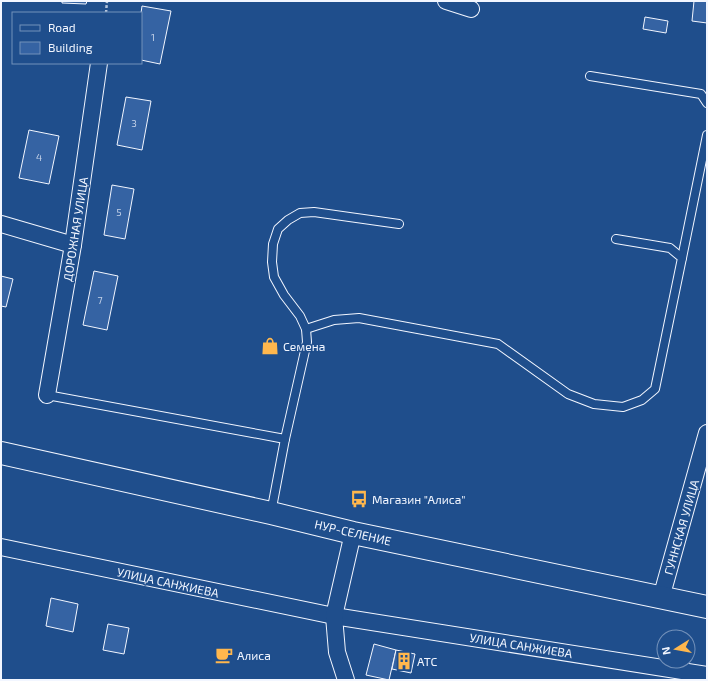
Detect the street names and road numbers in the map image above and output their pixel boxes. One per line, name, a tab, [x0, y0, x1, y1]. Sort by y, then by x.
street label: ДОРОЖНАЯ УЛИЦА	[60, 175, 90, 282]
street label: ГУННСКАЯ УЛИЦА	[661, 477, 701, 576]
street label: НУР-СЕЛЕНИЕ	[313, 516, 393, 548]
street label: УЛИЦА САНЖИЕВА	[116, 564, 221, 600]
street label: УЛИЦА САНЖИЕВА	[469, 630, 574, 660]

